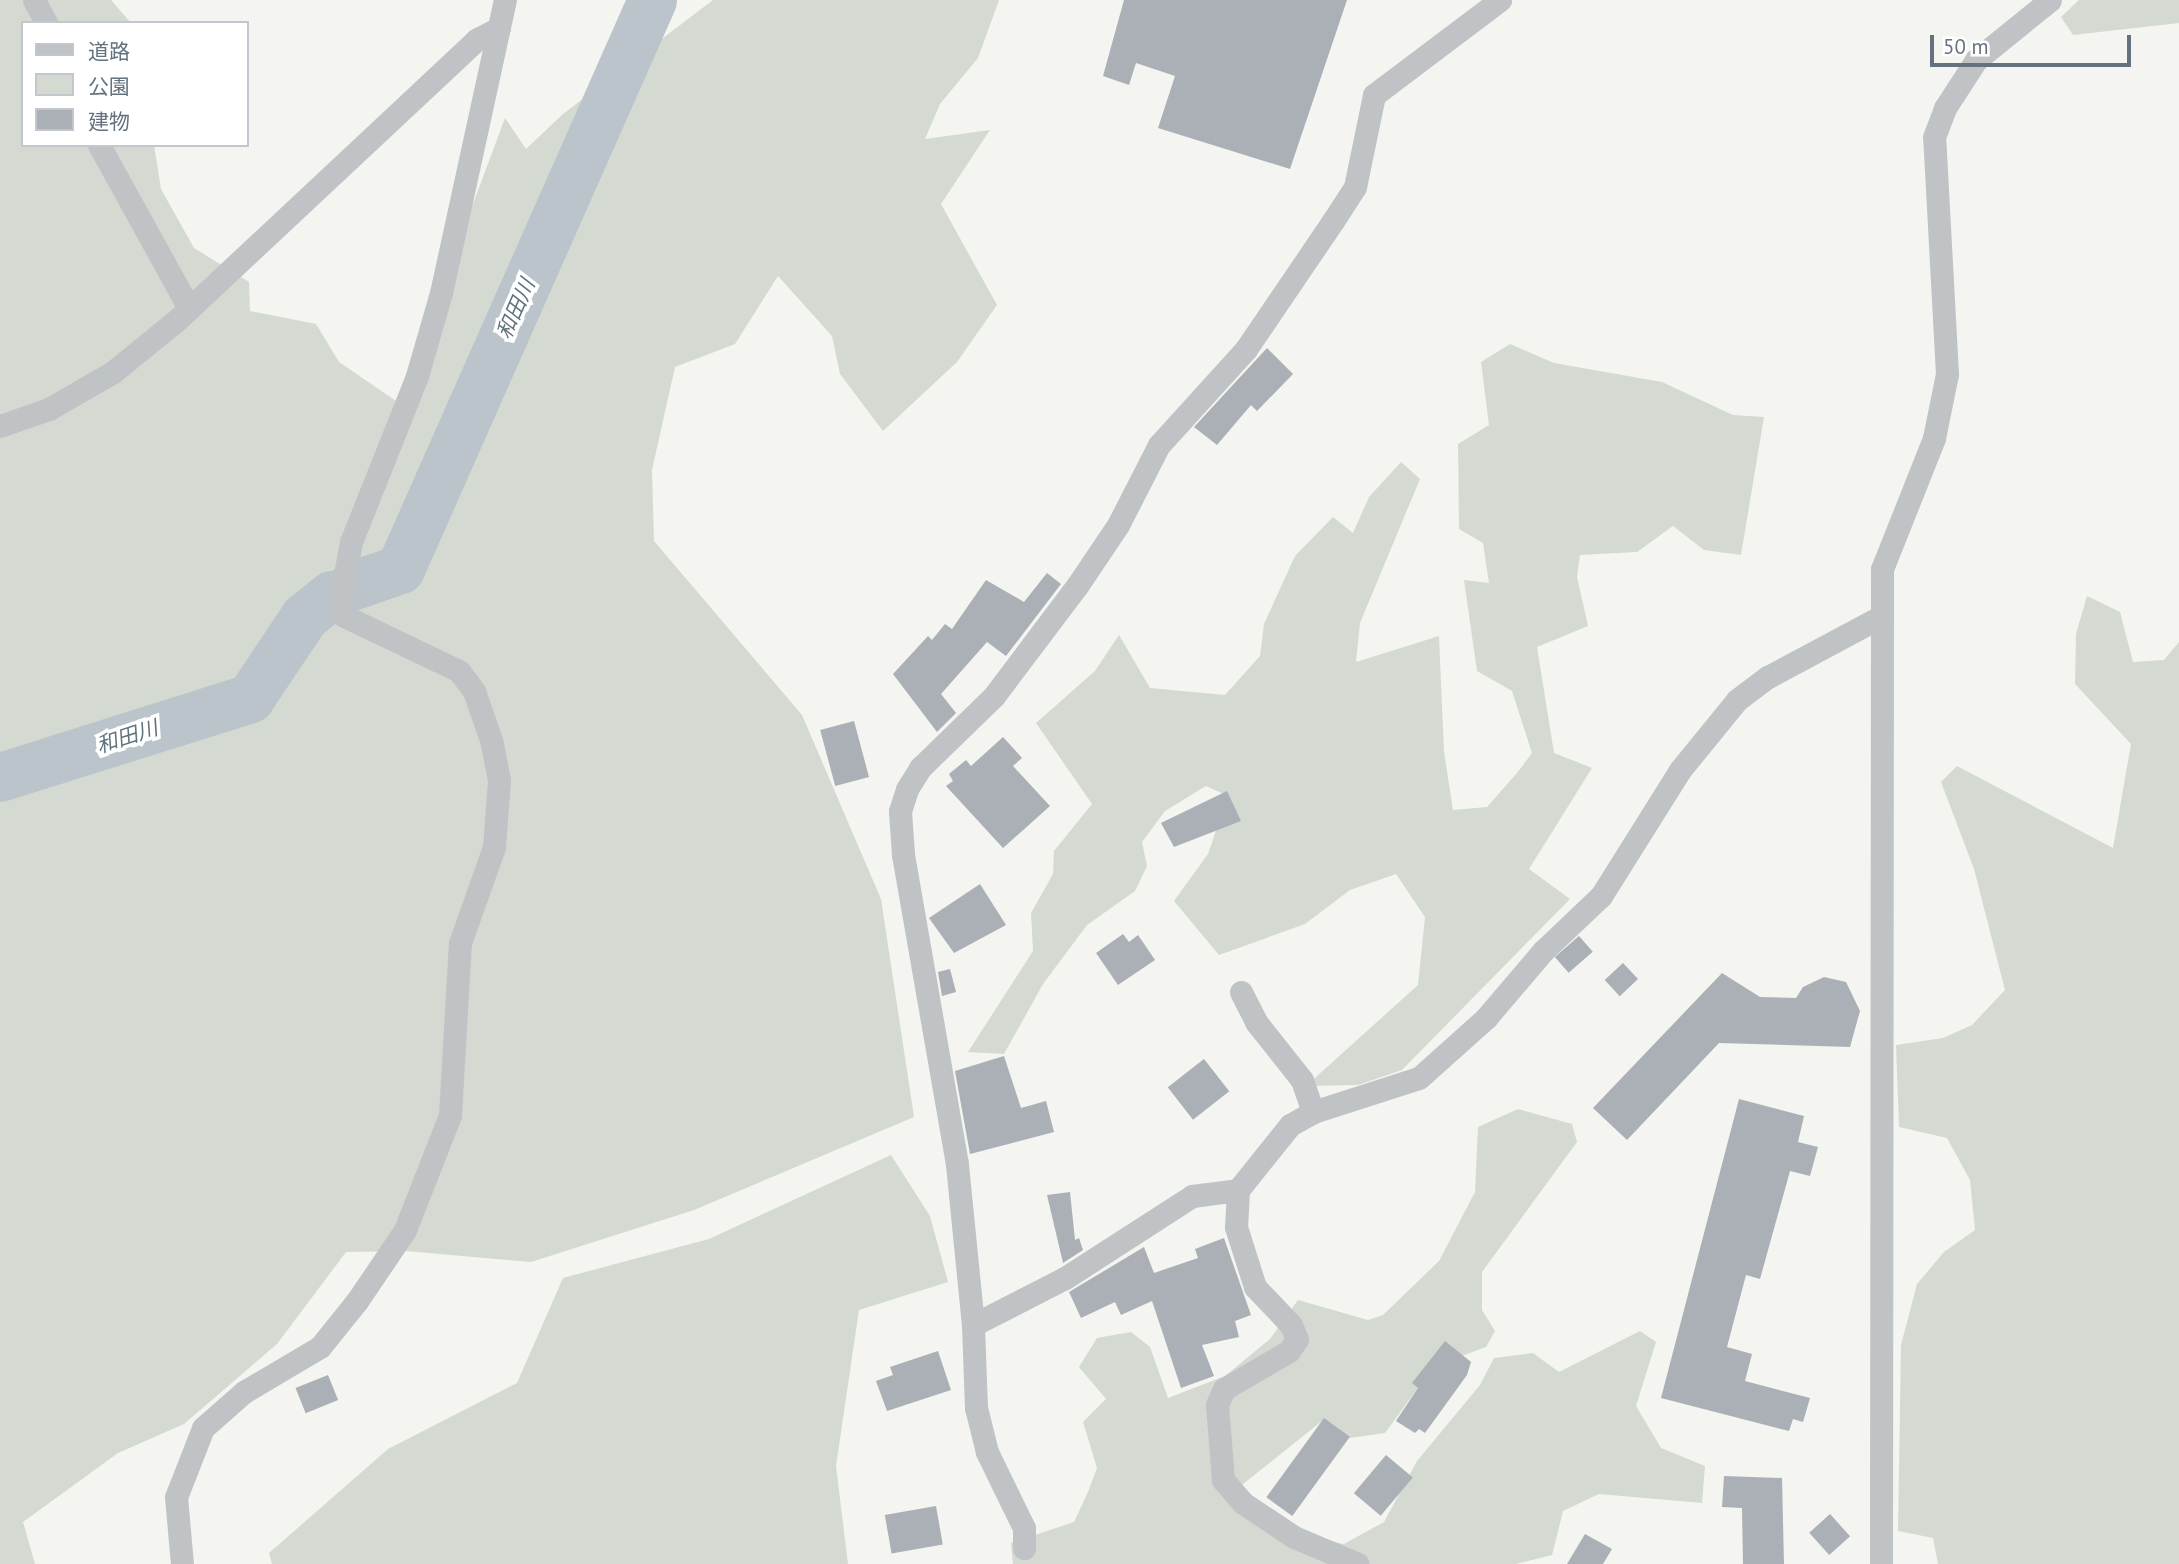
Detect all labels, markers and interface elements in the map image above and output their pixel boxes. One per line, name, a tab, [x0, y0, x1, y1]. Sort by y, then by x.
legend	[21, 21, 248, 147]
scale bar	[1934, 21, 2135, 65]
text: 50 m	[1943, 33, 1989, 60]
text: 道路	[88, 38, 130, 65]
text: 公園	[88, 73, 130, 100]
text: 建物	[88, 108, 130, 135]
water label: 和田川	[492, 275, 540, 343]
water label: 和田川	[93, 715, 161, 759]

